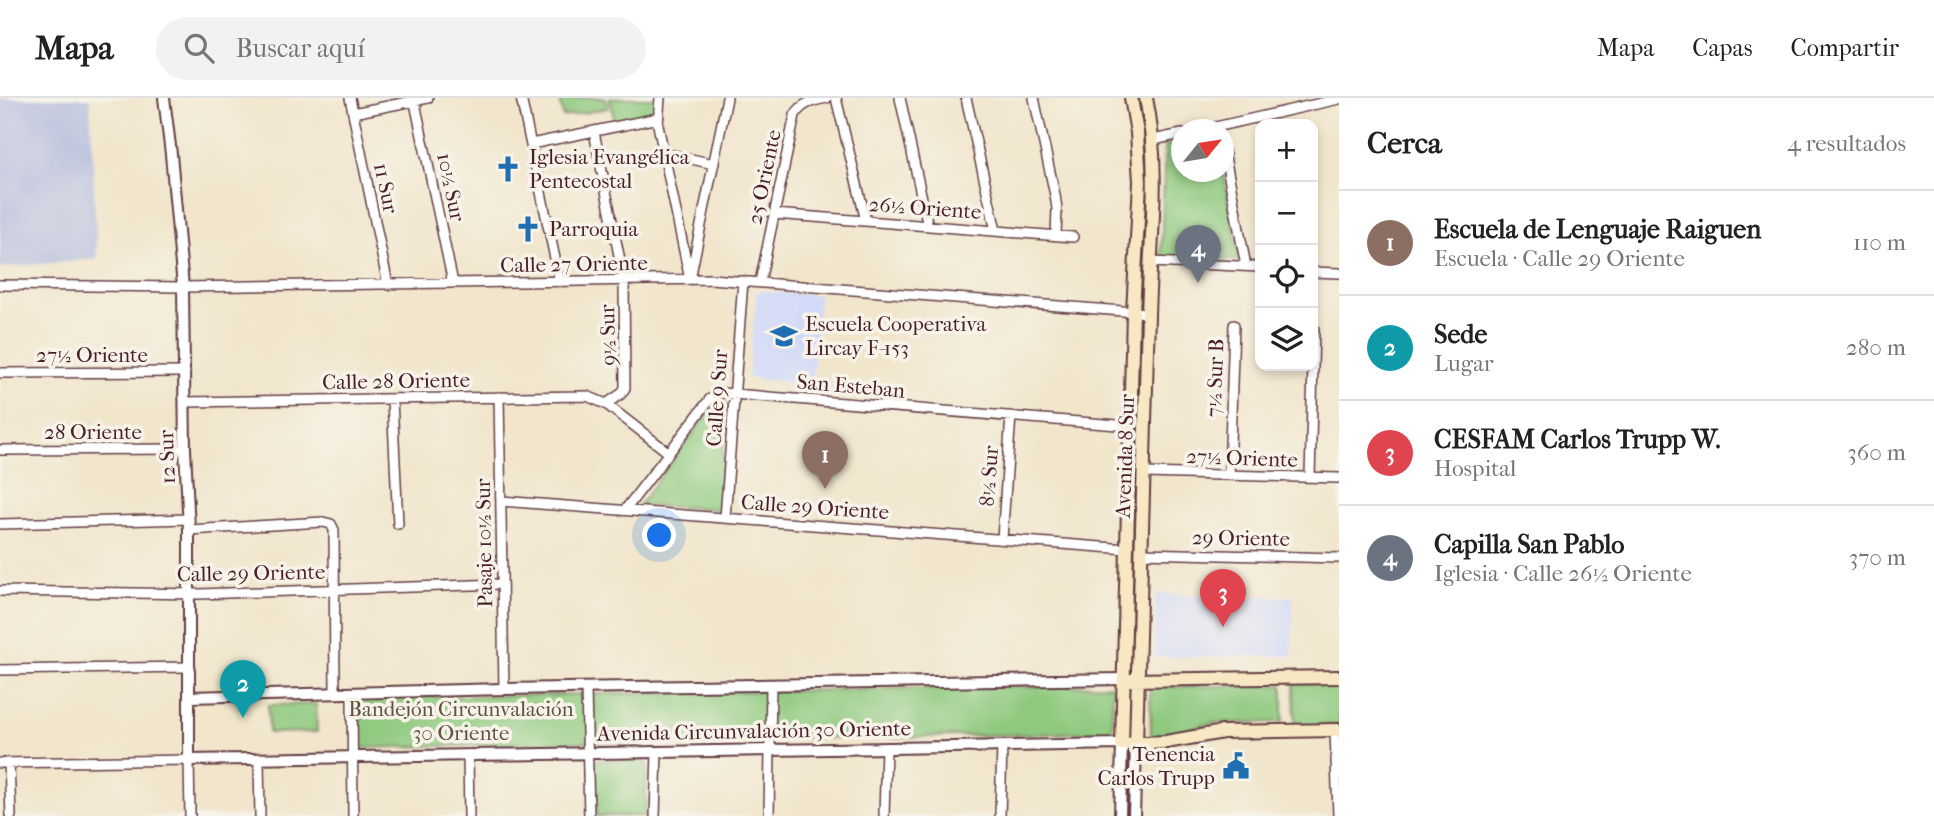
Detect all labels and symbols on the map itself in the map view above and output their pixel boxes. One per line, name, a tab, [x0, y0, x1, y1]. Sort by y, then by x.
north arrow	[1171, 119, 1234, 182]
street label: 25 Oriente	[742, 127, 786, 227]
place label: Iglesia Evangélica Pentecostal	[529, 145, 690, 193]
street label: 10½ Sur	[432, 151, 470, 224]
church icon: Iglesia Evangélica Pentecostal	[493, 154, 523, 184]
street label: 11 Sur	[369, 161, 403, 216]
street label: 26½ Oriente	[868, 192, 982, 224]
church icon: Parroquia	[513, 214, 543, 244]
place label: Parroquia	[549, 217, 639, 241]
pin: 4	[1175, 225, 1221, 283]
street label: Calle 27 Oriente	[500, 251, 648, 277]
street label: 9½ Sur	[595, 304, 621, 366]
place label: Escuela Cooperativa Lircay F-153	[805, 312, 986, 360]
school or university icon: Escuela Cooperativa Lircay F-153	[769, 321, 799, 351]
street label: 7½ Sur B	[1202, 338, 1228, 418]
street label: 27½ Oriente	[36, 343, 148, 367]
street label: Calle 9 Sur	[702, 349, 732, 447]
street label: Calle 28 Oriente	[322, 368, 470, 394]
street label: San Esteban	[796, 369, 906, 403]
street label: Avenida 8 Sur	[1111, 393, 1139, 519]
street label: 28 Oriente	[44, 420, 142, 444]
street label: 12 Sur	[154, 429, 180, 485]
pin: 1	[802, 431, 848, 489]
street label: 27½ Oriente	[1186, 444, 1298, 472]
street label: 8½ Sur	[975, 445, 1003, 507]
street label: Pasaje 10½ Sur	[471, 478, 497, 608]
street label: Calle 29 Oriente	[740, 490, 890, 524]
your location	[642, 518, 676, 552]
street label: 29 Oriente	[1192, 525, 1290, 551]
street label: Calle 29 Oriente	[177, 560, 325, 586]
pin: 3	[1200, 569, 1246, 627]
pin: 2	[220, 660, 266, 718]
park label: Bandejón Circunvalación 30 Oriente	[348, 697, 574, 745]
street label: Avenida Circunvalación 30 Oriente	[596, 716, 911, 746]
place label: Tenencia Carlos Trupp	[1097, 742, 1215, 790]
public building icon: Tenencia Carlos Trupp	[1221, 751, 1251, 781]

